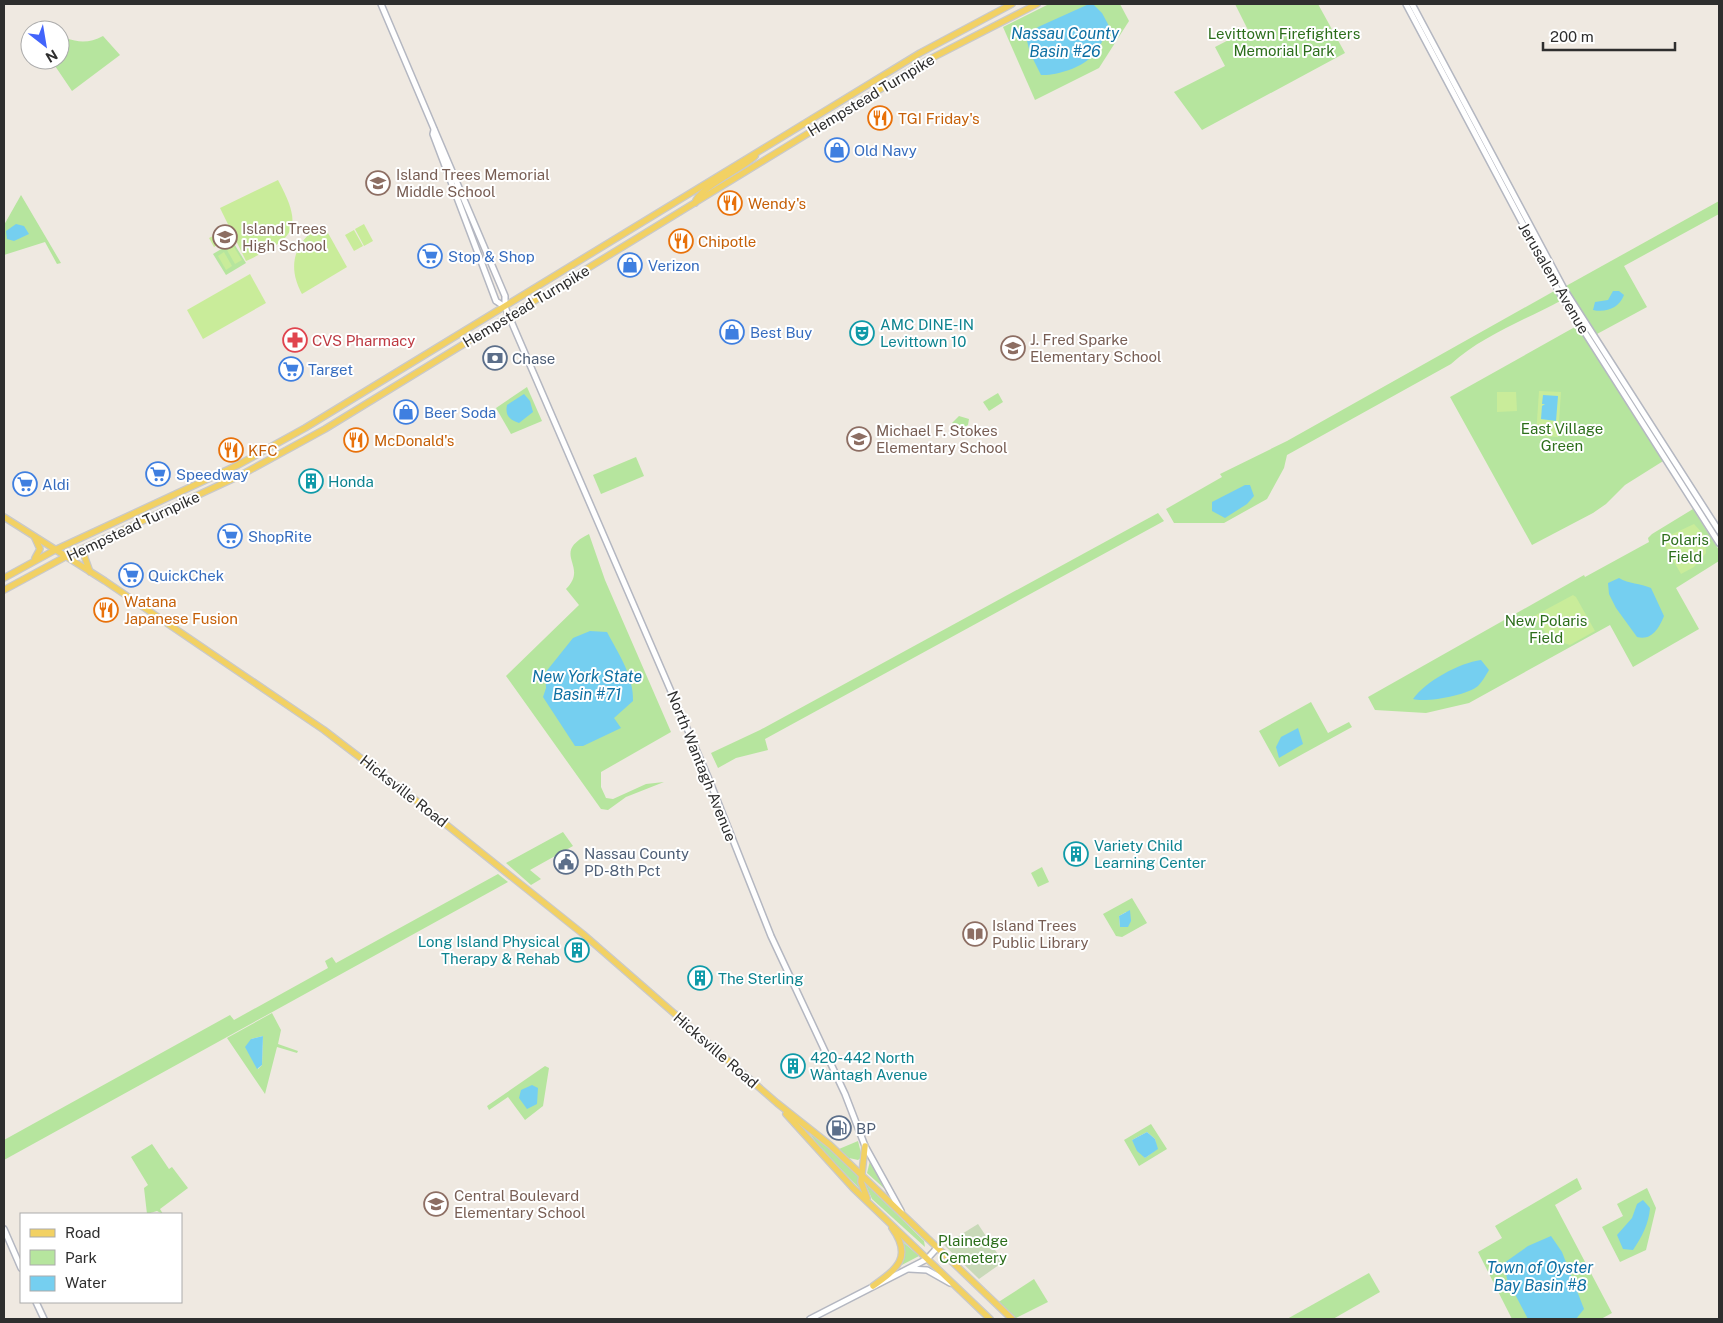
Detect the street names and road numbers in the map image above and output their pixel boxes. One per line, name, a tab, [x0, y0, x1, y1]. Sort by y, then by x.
street label: Hempstead Turnpike	[805, 50, 937, 140]
street label: Jerusalem Avenue	[1515, 219, 1593, 337]
street label: Hempstead Turnpike	[460, 261, 592, 351]
street label: Hempstead Turnpike	[64, 488, 202, 564]
street label: North Wantagh Avenue	[664, 688, 740, 844]
street label: Hicksville Road	[357, 752, 451, 830]
street label: Hicksville Road	[670, 1009, 762, 1091]

